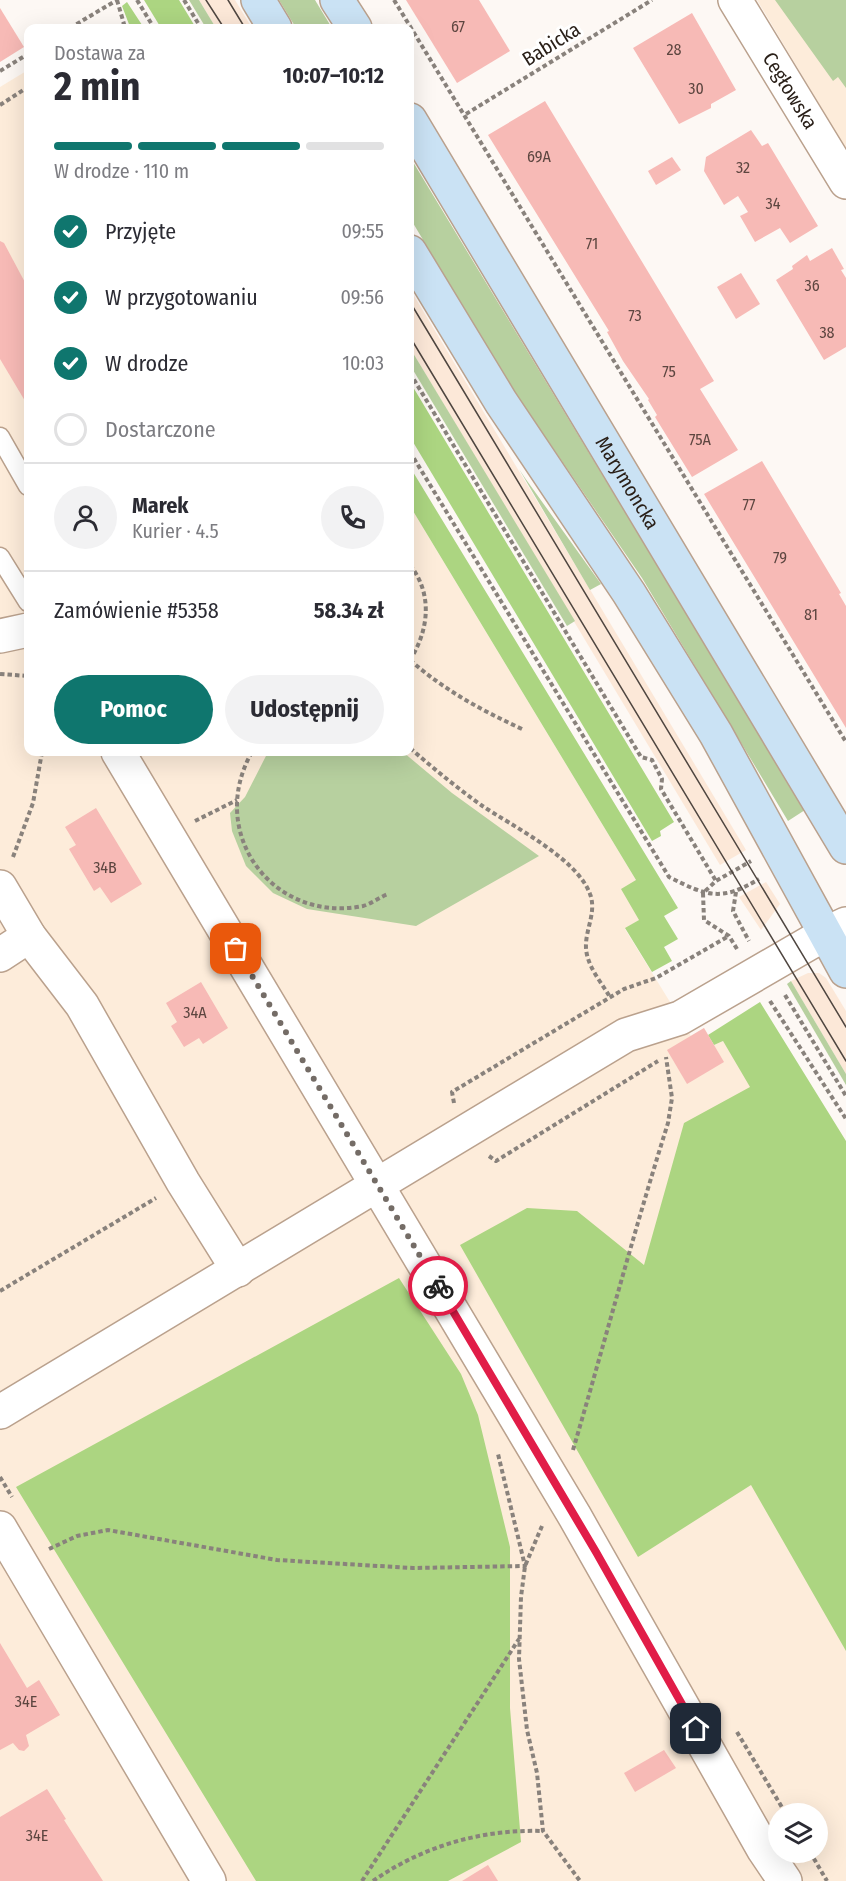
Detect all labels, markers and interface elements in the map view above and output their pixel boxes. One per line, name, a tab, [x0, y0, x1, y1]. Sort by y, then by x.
house number: 67	[451, 17, 466, 36]
street label: Babicka	[518, 17, 584, 71]
house number: 28	[666, 40, 682, 59]
text: Dostawa za	[54, 41, 146, 65]
street label: Cegłowska	[758, 48, 823, 133]
text: 10:07–10:12	[283, 62, 384, 89]
text: 2 min	[54, 64, 140, 110]
house number: 30	[688, 79, 704, 98]
house number: 69A	[527, 147, 551, 166]
house number: 32	[736, 158, 750, 177]
text: W drodze · 110 m	[54, 159, 189, 183]
house number: 34	[766, 194, 781, 213]
icon: check	[54, 215, 87, 248]
text: Przyjęte	[105, 218, 176, 245]
text: 09:55	[341, 219, 384, 243]
house number: 71	[586, 234, 598, 253]
house number: 36	[804, 276, 820, 295]
icon: check	[54, 281, 87, 314]
text: W przygotowaniu	[105, 284, 258, 311]
text: 09:56	[341, 285, 384, 309]
house number: 73	[628, 306, 642, 325]
house number: 38	[819, 323, 835, 342]
icon: check	[54, 347, 87, 380]
text: W drodze	[105, 350, 188, 377]
text: 10:03	[342, 351, 384, 375]
house number: 75	[662, 362, 676, 381]
text: Dostarczone	[105, 416, 216, 443]
house number: 75A	[689, 430, 712, 449]
street label: Marymoncka	[591, 432, 665, 533]
button: person	[54, 486, 117, 549]
button: phone	[321, 486, 384, 549]
text: Marek	[132, 492, 189, 519]
house number: 77	[742, 495, 756, 514]
text: Kurier · 4.5	[132, 519, 219, 543]
house number: 79	[773, 548, 787, 567]
text: Zamówienie #5358	[54, 597, 219, 624]
text: 58.34 zł	[314, 597, 384, 624]
house number: 81	[804, 605, 818, 624]
button: Pomoc	[54, 675, 213, 744]
button: Udostępnij	[225, 675, 384, 744]
house number: 34B	[93, 858, 117, 877]
pin	[210, 923, 261, 974]
icon: bag	[219, 932, 252, 965]
house number: 34A	[183, 1003, 207, 1022]
courier	[408, 1256, 468, 1316]
icon: bike	[422, 1270, 455, 1303]
house number: 34E	[15, 1692, 37, 1711]
pin	[670, 1703, 721, 1754]
icon: home	[679, 1712, 712, 1745]
map controls	[768, 1803, 828, 1863]
button: layers	[768, 1803, 828, 1863]
house number: 34E	[26, 1826, 48, 1845]

